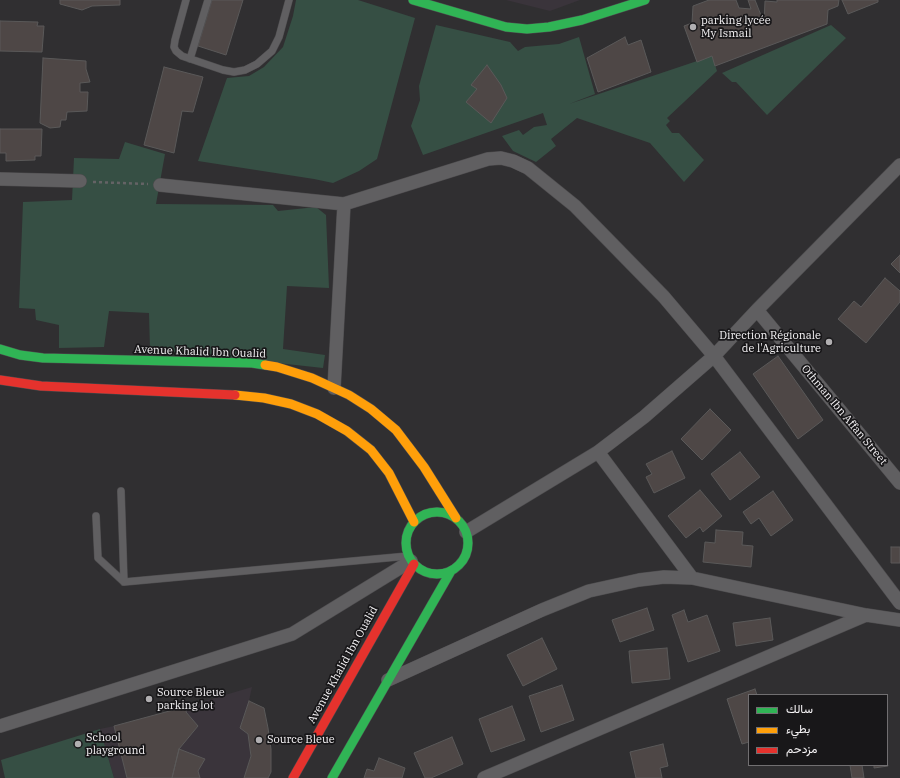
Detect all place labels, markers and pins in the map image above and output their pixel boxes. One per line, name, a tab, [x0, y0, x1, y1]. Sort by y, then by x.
place label: parking lycée My Ismail	[701, 14, 771, 40]
marker: parking lycée My Ismail	[688, 22, 698, 32]
place label: Direction Régionale de l'Agriculture	[719, 329, 821, 355]
marker: Direction Régionale de l'Agriculture	[824, 337, 834, 347]
place label: Source Bleue parking lot	[157, 686, 225, 712]
marker: Source Bleue parking lot	[144, 694, 154, 704]
place label: School playground	[86, 731, 145, 757]
place label: Source Bleue	[267, 733, 335, 747]
marker: Source Bleue	[254, 735, 264, 745]
marker: School playground	[73, 739, 83, 749]

